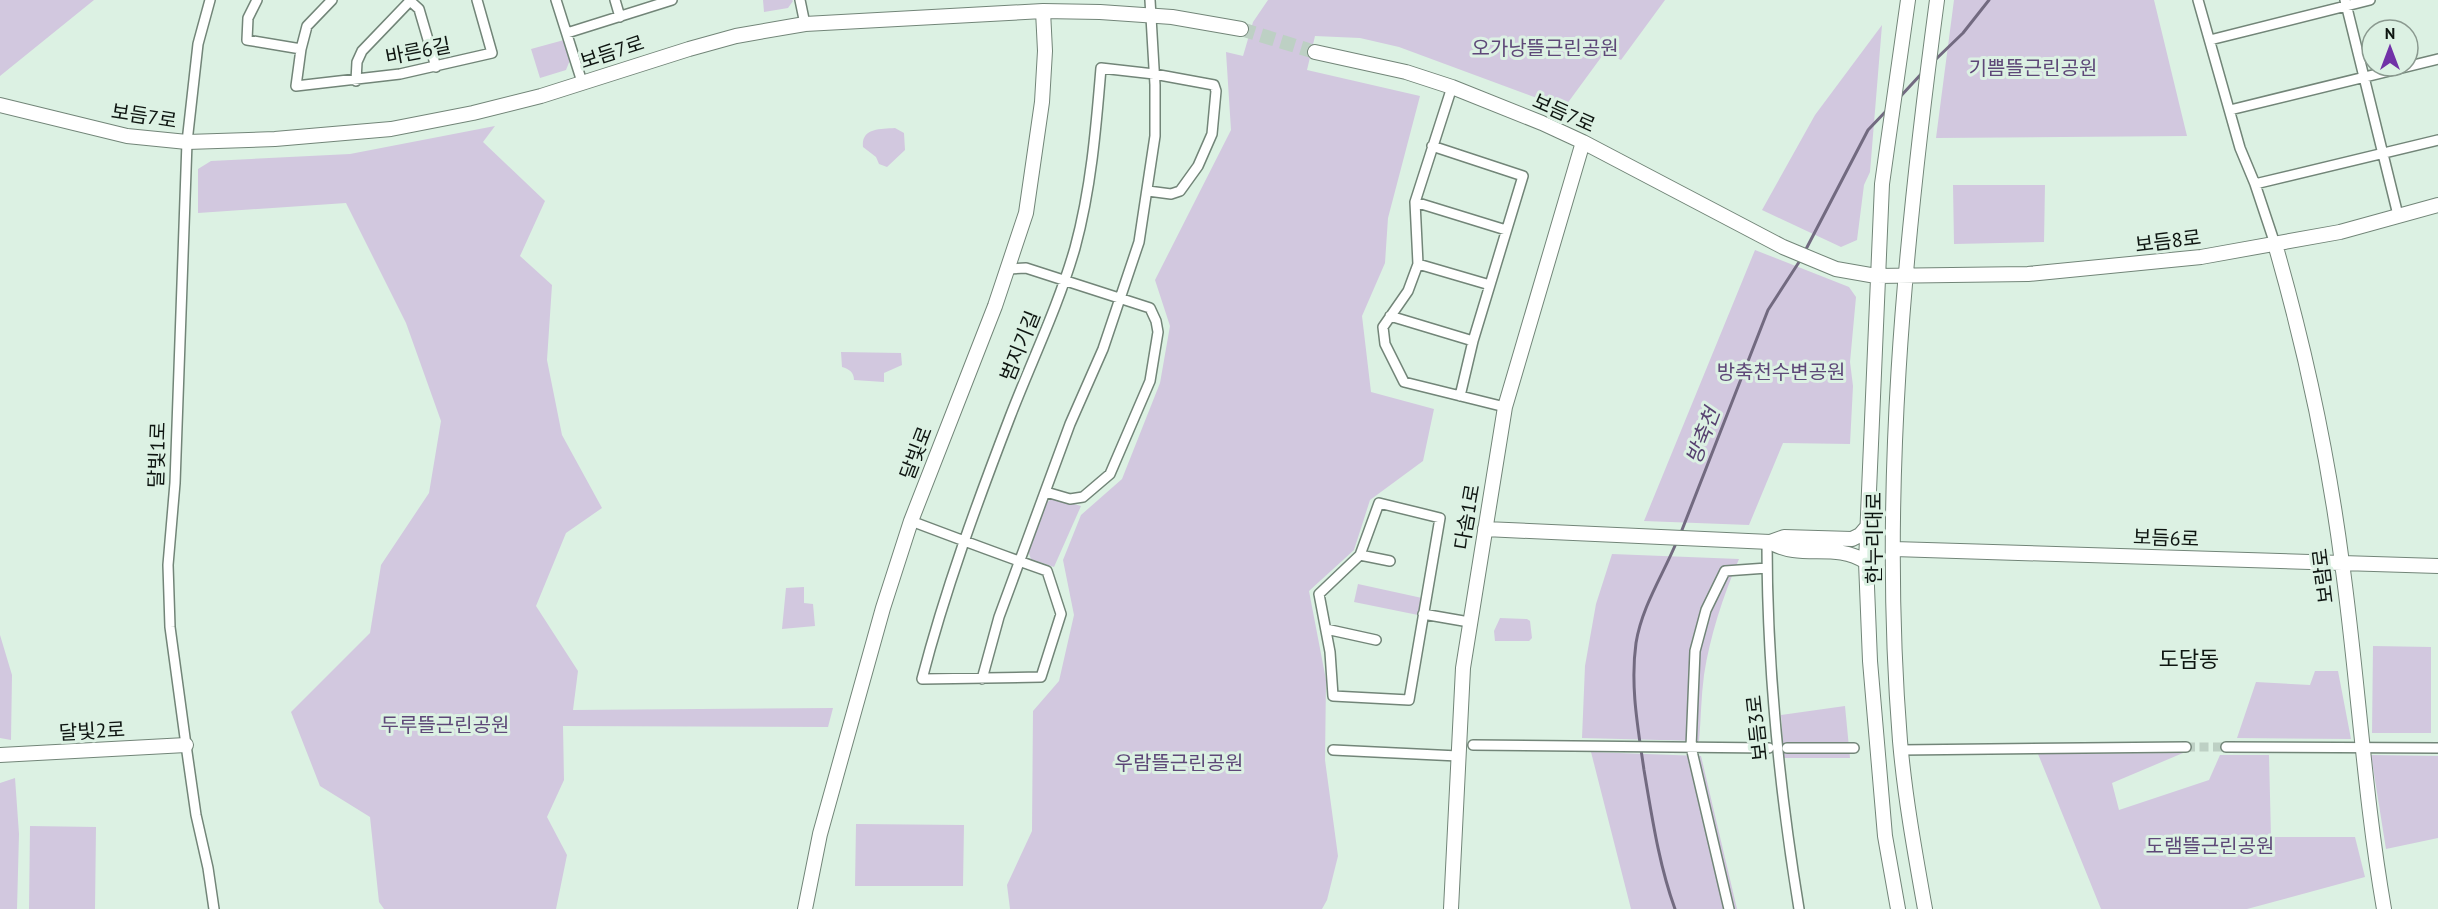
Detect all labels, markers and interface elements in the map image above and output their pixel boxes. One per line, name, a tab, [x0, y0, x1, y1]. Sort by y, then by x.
north arrow	[2360, 18, 2420, 78]
text: N	[2385, 23, 2395, 43]
street label: 보듬7로	[577, 29, 647, 75]
street label: 바른6길	[383, 32, 453, 70]
park label: 오가낭뜰근린공원	[1471, 35, 1619, 61]
park label: 기쁨뜰근린공원	[1969, 55, 2097, 81]
street label: 보듬7로	[1529, 88, 1599, 138]
street label: 보듬7로	[109, 98, 179, 134]
street label: 보듬8로	[2134, 224, 2202, 258]
street label: 범지기길	[994, 307, 1046, 385]
park label: 방축천수변공원	[1717, 359, 1845, 385]
water label: 방축천	[1680, 401, 1726, 468]
street label: 달빛1로	[143, 422, 171, 488]
street label: 달빛로	[894, 423, 938, 483]
street label: 다솜1로	[1448, 482, 1486, 552]
street label: 한누리대로	[1861, 492, 1887, 584]
street label: 보듬6로	[2133, 524, 2199, 552]
street label: 보람로	[2307, 547, 2339, 605]
district label: 도담동	[2159, 645, 2219, 673]
street label: 보듬3로	[1741, 694, 1773, 762]
park label: 두루뜰근린공원	[381, 712, 509, 738]
street label: 달빛2로	[58, 716, 126, 746]
park label: 우람뜰근린공원	[1115, 750, 1243, 776]
park label: 도램뜰근린공원	[2146, 833, 2274, 859]

